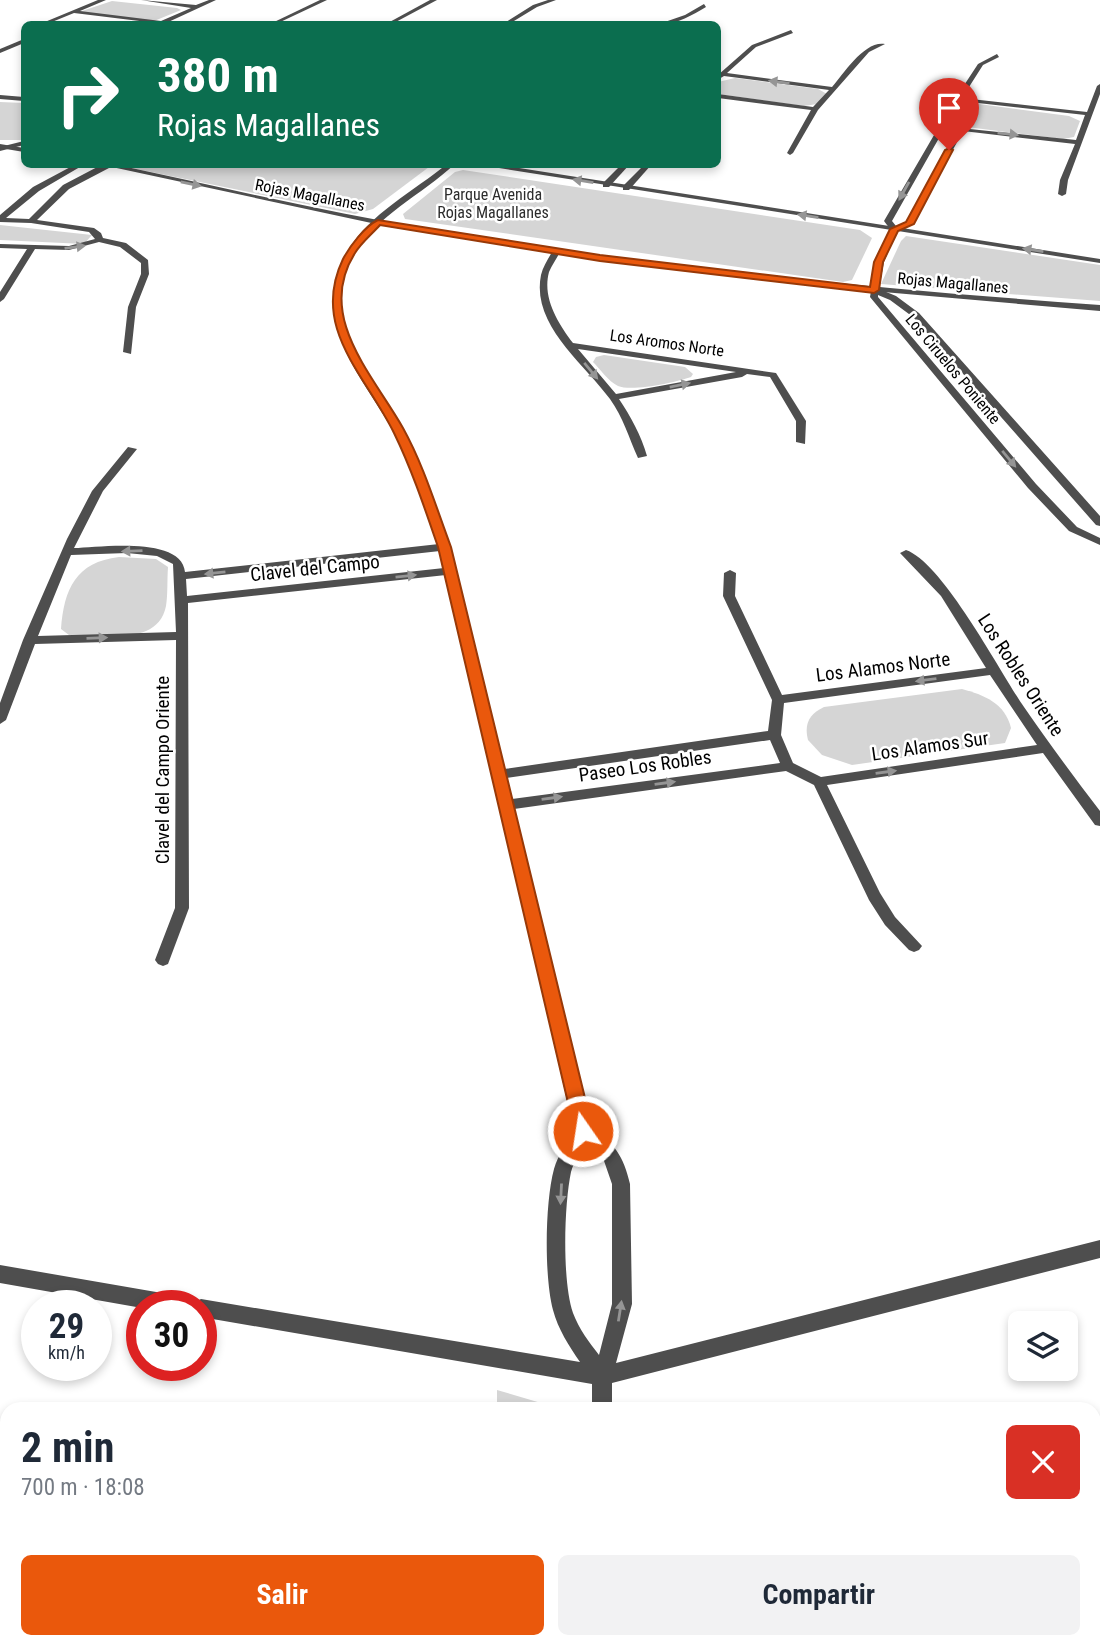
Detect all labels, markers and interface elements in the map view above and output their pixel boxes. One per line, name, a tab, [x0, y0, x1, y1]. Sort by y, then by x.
text: 380 m	[157, 47, 279, 104]
icon: right	[42, 49, 133, 140]
one-way arrow	[768, 76, 790, 87]
pin	[919, 78, 979, 150]
icon: arrive	[930, 89, 968, 127]
text: Rojas Magallanes	[157, 106, 380, 144]
one-way arrow	[997, 128, 1019, 139]
street label: Rojas Magallanes	[253, 175, 367, 215]
one-way arrow	[572, 175, 594, 186]
one-way arrow	[180, 179, 202, 190]
one-way arrow	[898, 181, 910, 201]
park label: Parque Avenida Rojas Magallanes	[437, 185, 549, 222]
one-way arrow	[797, 210, 819, 221]
one-way arrow	[64, 241, 86, 252]
one-way arrow	[1021, 245, 1043, 256]
street label: Rojas Magallanes	[897, 269, 1009, 297]
street label: Los Ciruelos Poniente	[901, 310, 1005, 428]
street label: Los Aromos Norte	[609, 326, 725, 360]
one-way arrow	[583, 362, 599, 380]
one-way arrow	[669, 379, 691, 390]
one-way arrow	[1001, 450, 1016, 467]
one-way arrow	[121, 545, 143, 556]
street label: Clavel del Campo	[249, 550, 381, 586]
one-way arrow	[204, 567, 226, 578]
one-way arrow	[395, 570, 417, 581]
street label: Los Robles Oriente	[973, 610, 1069, 741]
one-way arrow	[87, 632, 109, 643]
street label: Los Alamos Norte	[815, 647, 951, 687]
one-way arrow	[915, 675, 937, 686]
street label: Clavel del Campo Oriente	[151, 676, 174, 864]
street label: Los Alamos Sur	[870, 726, 990, 766]
street label: Paseo Los Robles	[577, 745, 713, 787]
one-way arrow	[876, 766, 898, 777]
one-way arrow	[654, 777, 676, 788]
one-way arrow	[541, 792, 563, 803]
position arrow	[546, 1094, 620, 1168]
one-way arrow	[555, 1183, 566, 1205]
speed limit sign: 30	[126, 1290, 217, 1381]
one-way arrow	[615, 1299, 626, 1321]
text: 29	[49, 1306, 84, 1347]
map controls	[1008, 1311, 1078, 1381]
button: layers	[1008, 1311, 1078, 1381]
text: km/h	[48, 1342, 85, 1363]
text: 2 min	[21, 1423, 114, 1472]
button: close	[1006, 1425, 1080, 1499]
text: 700 m · 18:08	[21, 1474, 145, 1501]
button: Salir	[21, 1555, 544, 1635]
button: Compartir	[558, 1555, 1080, 1635]

